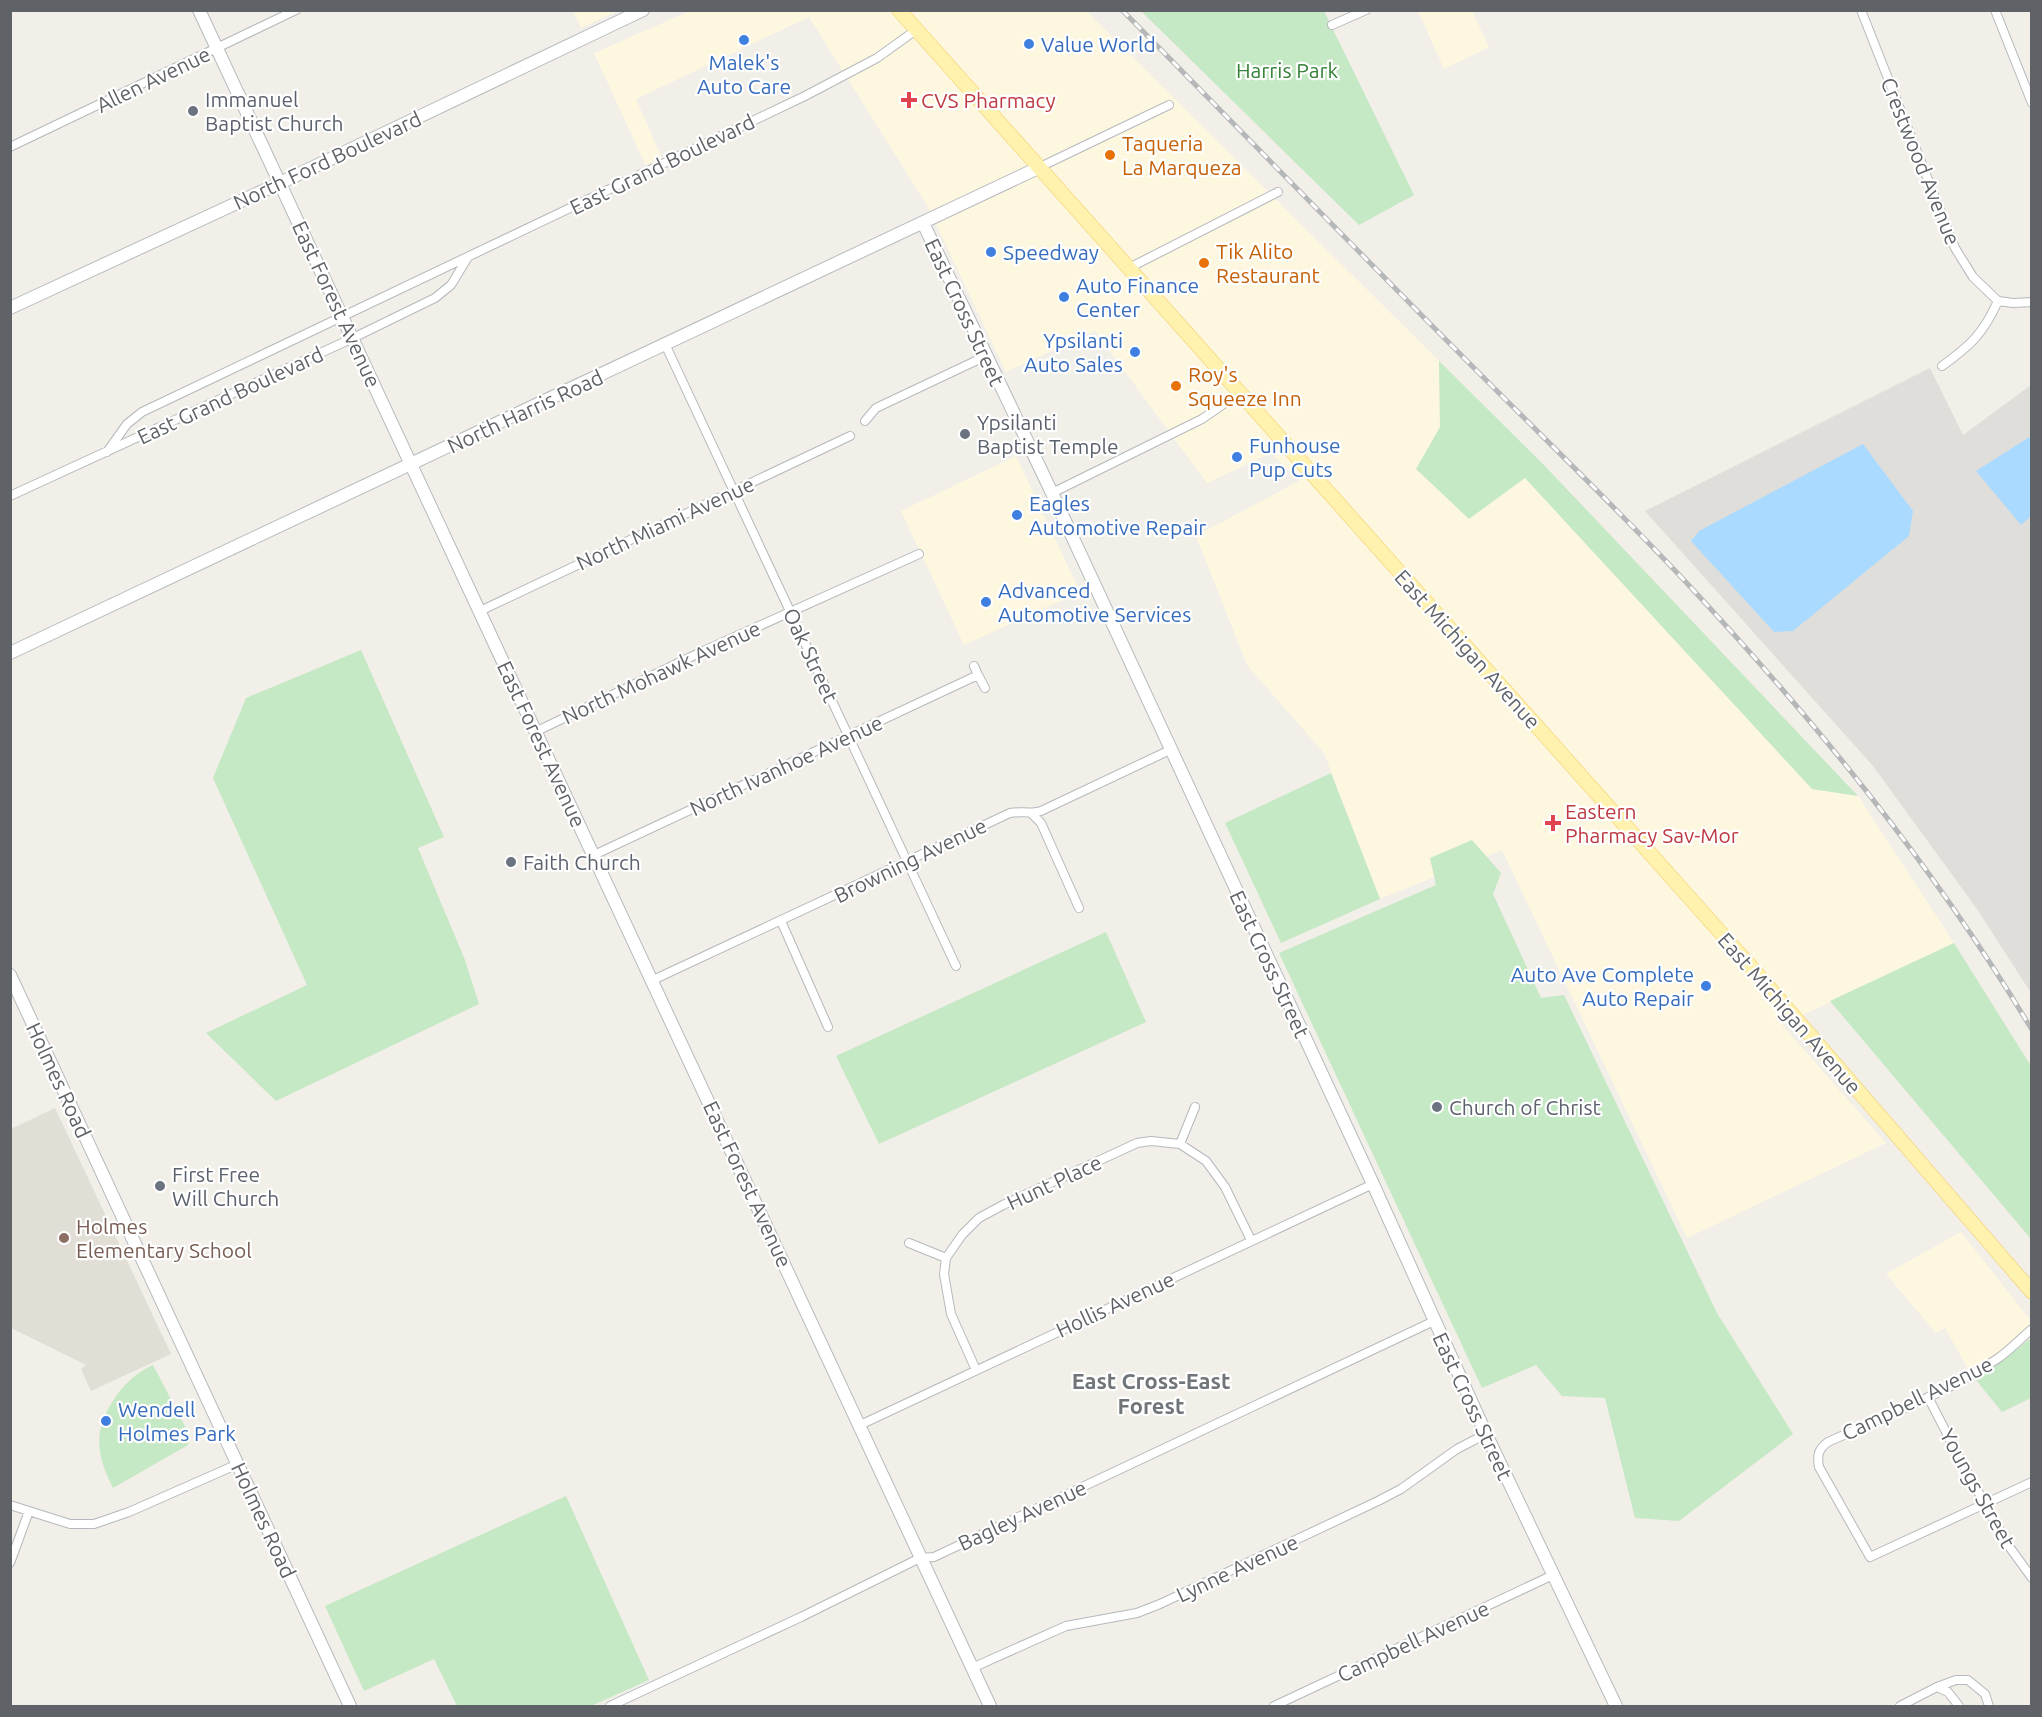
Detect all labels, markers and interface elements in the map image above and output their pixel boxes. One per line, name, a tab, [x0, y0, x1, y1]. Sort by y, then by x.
place label: Value World	[1041, 32, 1156, 56]
marker: Malek's Auto Care	[737, 33, 751, 47]
marker: Value World	[1022, 37, 1036, 51]
street label: Allen Avenue	[92, 41, 214, 117]
place label: Malek's Auto Care	[697, 50, 791, 98]
park label: Harris Park	[1236, 58, 1338, 82]
street label: Crestwood Avenue	[1876, 74, 1966, 248]
place label: Immanuel Baptist Church	[205, 87, 344, 135]
place label: CVS Pharmacy	[921, 88, 1056, 112]
marker: CVS Pharmacy	[902, 93, 916, 107]
marker: Immanuel Baptist Church	[186, 104, 200, 118]
street label: North Ford Boulevard	[229, 106, 425, 214]
street label: East Grand Boulevard	[566, 109, 758, 219]
place label: Taqueria La Marqueza	[1122, 131, 1242, 179]
marker: Taqueria La Marqueza	[1103, 148, 1117, 162]
street label: East Forest Avenue	[288, 217, 386, 391]
street label: East Cross Street	[920, 235, 1010, 389]
place label: Tik Alito Restaurant	[1216, 239, 1320, 287]
place label: Speedway	[1003, 240, 1099, 264]
marker: Speedway	[984, 245, 998, 259]
marker: Tik Alito Restaurant	[1197, 256, 1211, 270]
place label: Auto Finance Center	[1076, 273, 1199, 321]
marker: Auto Finance Center	[1057, 290, 1071, 304]
place label: Ypsilanti Auto Sales	[1024, 328, 1123, 376]
street label: East Grand Boulevard	[133, 341, 327, 449]
marker: Ypsilanti Auto Sales	[1128, 345, 1142, 359]
place label: Roy's Squeeze Inn	[1188, 362, 1302, 410]
street label: North Harris Road	[443, 364, 607, 458]
marker: Roy's Squeeze Inn	[1169, 379, 1183, 393]
place label: Ypsilanti Baptist Temple	[977, 410, 1119, 458]
marker: Ypsilanti Baptist Temple	[958, 427, 972, 441]
place label: Funhouse Pup Cuts	[1249, 433, 1341, 481]
marker: Funhouse Pup Cuts	[1230, 450, 1244, 464]
street label: North Miami Avenue	[572, 471, 758, 575]
place label: Eagles Automotive Repair	[1029, 491, 1206, 539]
marker: Eagles Automotive Repair	[1010, 508, 1024, 522]
street label: East Michigan Avenue	[1390, 565, 1546, 733]
place label: Advanced Automotive Services	[998, 578, 1191, 626]
marker: Advanced Automotive Services	[979, 595, 993, 609]
street label: Oak Street	[779, 604, 843, 706]
street label: North Mohawk Avenue	[558, 615, 764, 729]
street label: East Forest Avenue	[493, 657, 591, 831]
street label: North Ivanhoe Avenue	[686, 710, 886, 820]
place label: Eastern Pharmacy Sav-Mor	[1565, 799, 1739, 847]
street label: Browning Avenue	[830, 813, 990, 907]
marker: Eastern Pharmacy Sav-Mor	[1546, 816, 1560, 830]
place label: Faith Church	[523, 850, 641, 874]
marker: Faith Church	[504, 855, 518, 869]
street label: East Cross Street	[1225, 887, 1315, 1041]
street label: East Michigan Avenue	[1714, 928, 1866, 1098]
place label: Auto Ave Complete Auto Repair	[1511, 962, 1694, 1010]
marker: Auto Ave Complete Auto Repair	[1699, 979, 1713, 993]
street label: Holmes Road	[22, 1019, 96, 1141]
place label: Church of Christ	[1449, 1095, 1601, 1119]
street label: East Forest Avenue	[699, 1097, 797, 1271]
marker: Church of Christ	[1430, 1100, 1444, 1114]
street label: Hunt Place	[1003, 1150, 1105, 1214]
place label: First Free Will Church	[172, 1162, 279, 1210]
marker: First Free Will Church	[153, 1179, 167, 1193]
place label: Holmes Elementary School	[76, 1214, 252, 1262]
marker: Holmes Elementary School	[57, 1231, 71, 1245]
street label: Hollis Avenue	[1052, 1266, 1178, 1342]
street label: East Cross Street	[1428, 1329, 1518, 1483]
street label: Campbell Avenue	[1838, 1351, 1996, 1445]
district label: East Cross-East Forest	[1072, 1368, 1230, 1418]
place label: Wendell Holmes Park	[118, 1397, 236, 1445]
marker: Wendell Holmes Park	[99, 1414, 113, 1428]
street label: Youngs Street	[1935, 1424, 2021, 1552]
street label: Holmes Road	[227, 1459, 301, 1581]
street label: Bagley Avenue	[954, 1475, 1090, 1555]
street label: Lynne Avenue	[1172, 1529, 1302, 1607]
street label: Campbell Avenue	[1333, 1595, 1493, 1687]

